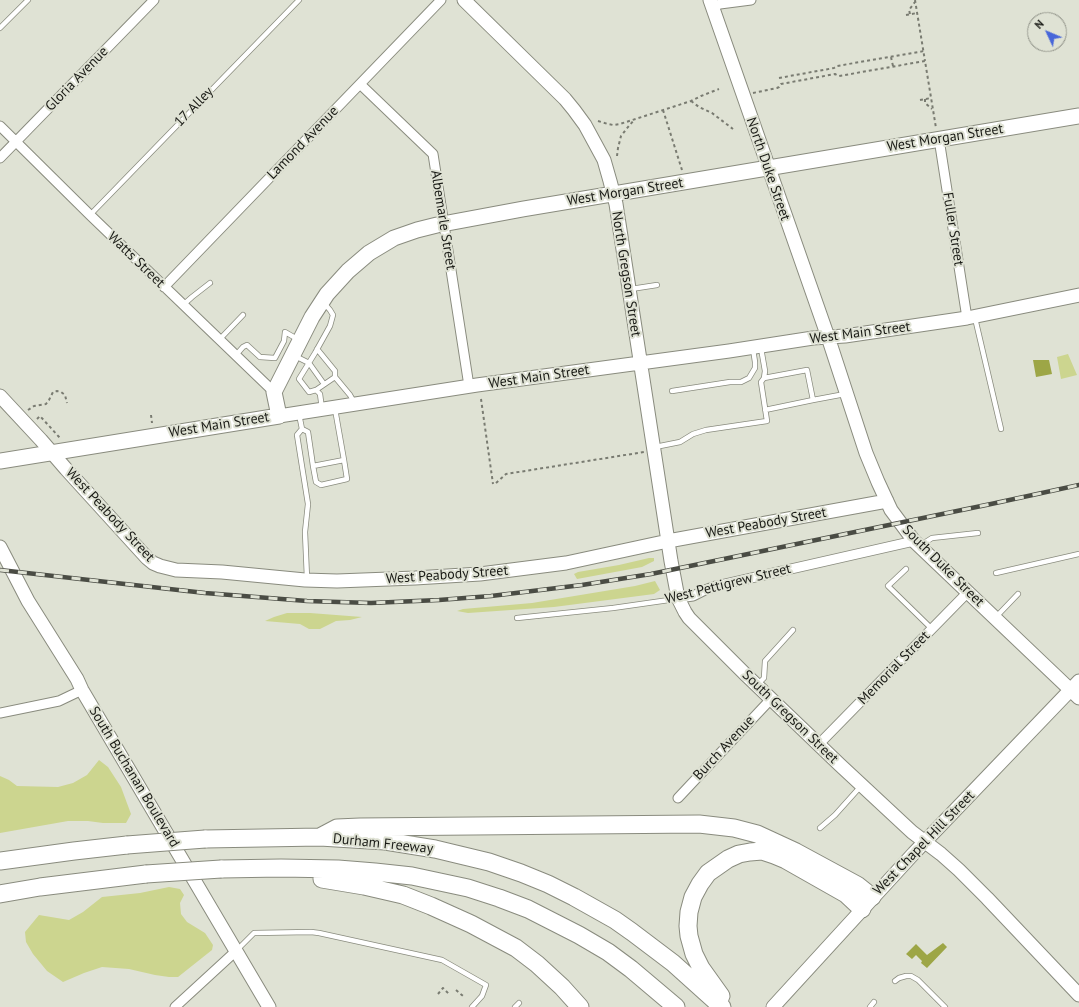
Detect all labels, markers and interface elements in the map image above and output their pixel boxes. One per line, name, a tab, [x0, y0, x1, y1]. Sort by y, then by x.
north arrow	[1027, 12, 1067, 52]
text: N	[1032, 17, 1047, 32]
street label: Gloria Avenue	[42, 43, 112, 115]
street label: 17 Alley	[171, 84, 217, 130]
street label: Lamond Avenue	[264, 103, 342, 183]
street label: North Duke Street	[742, 115, 794, 223]
street label: West Morgan Street	[886, 121, 1004, 155]
street label: Albemarle Street	[427, 169, 459, 271]
street label: West Morgan Street	[566, 175, 684, 209]
street label: Fuller Street	[939, 191, 967, 267]
street label: North Gregson Street	[608, 210, 644, 338]
street label: Watts Street	[104, 229, 168, 291]
street label: West Main Street	[809, 318, 911, 348]
street label: West Main Street	[488, 362, 590, 392]
street label: West Main Street	[168, 409, 270, 441]
street label: West Peabody Street	[62, 464, 158, 566]
street label: West Peabody Street	[704, 504, 828, 542]
street label: South Duke Street	[899, 522, 987, 610]
street label: West Pettigrew Street	[663, 560, 793, 608]
street label: West Peabody Street	[385, 562, 509, 588]
street label: Memorial Street	[855, 628, 933, 708]
street label: South Gregson Street	[738, 667, 842, 767]
street label: South Buchanan Boulevard	[85, 704, 183, 850]
street label: Burch Avenue	[690, 712, 758, 784]
street label: West Chapel Hill Street	[870, 787, 978, 899]
street label: Durham Freeway	[332, 830, 434, 858]

